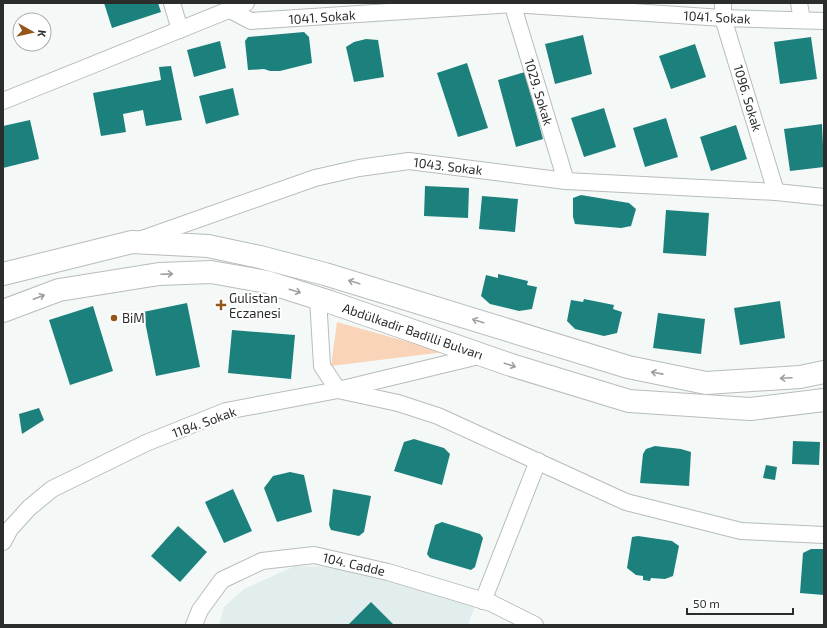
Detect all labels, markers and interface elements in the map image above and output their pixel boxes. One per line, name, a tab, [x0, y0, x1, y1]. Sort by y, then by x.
street label: 1041. Sokak	[288, 7, 356, 27]
street label: 1041. Sokak	[683, 7, 751, 27]
north arrow	[12, 12, 52, 52]
text: K	[35, 29, 49, 38]
street label: 1029. Sokak	[521, 57, 557, 128]
street label: 1096. Sokak	[730, 63, 766, 134]
street label: 1043. Sokak	[413, 154, 484, 178]
one-way arrow	[160, 270, 173, 278]
one-way arrow	[348, 278, 361, 285]
one-way arrow	[288, 288, 301, 295]
place label: Gulistan Eczanesi	[229, 290, 281, 321]
one-way arrow	[33, 293, 45, 301]
street label: Abdülkadir Badilli Bulvarı	[341, 299, 485, 363]
marker: Gulistan Eczanesi	[216, 300, 226, 310]
place label: BiM	[122, 310, 145, 326]
marker: BiM	[109, 313, 119, 323]
one-way arrow	[473, 316, 485, 324]
one-way arrow	[504, 361, 516, 369]
one-way arrow	[651, 369, 664, 377]
one-way arrow	[780, 375, 793, 382]
street label: 1184. Sokak	[170, 403, 239, 441]
street label: 104. Cadde	[321, 549, 387, 579]
scale bar	[687, 590, 793, 616]
text: 50 m	[693, 596, 720, 610]

